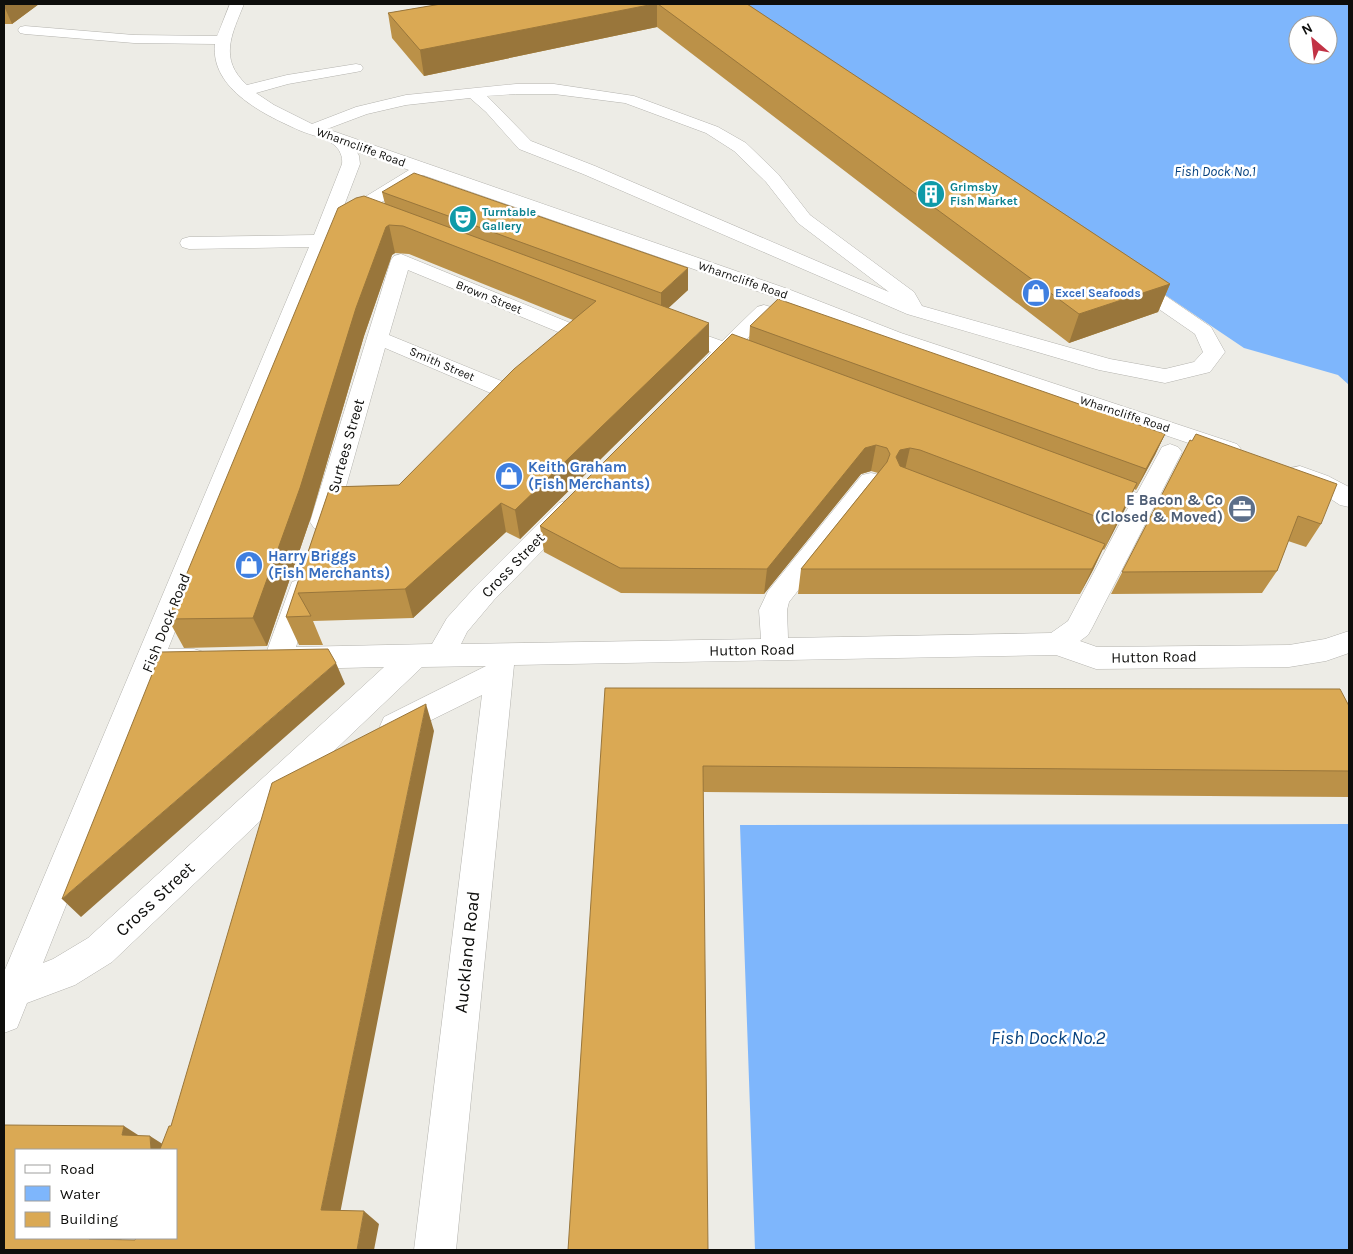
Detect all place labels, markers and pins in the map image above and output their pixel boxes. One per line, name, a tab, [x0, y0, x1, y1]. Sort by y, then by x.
building icon: Grimsby Fish Market	[916, 179, 946, 209]
place label: Grimsby Fish Market	[950, 180, 1018, 208]
theatre icon: Turntable Gallery	[448, 204, 478, 234]
place label: Turntable Gallery	[482, 205, 536, 233]
shop icon: Excel Seafoods	[1021, 278, 1051, 308]
place label: Excel Seafoods	[1055, 286, 1141, 300]
place label: Keith Graham (Fish Merchants)	[528, 458, 650, 493]
shop icon: Keith Graham (Fish Merchants)	[494, 461, 524, 491]
place label: E Bacon & Co (Closed & Moved)	[1095, 491, 1223, 526]
office icon: E Bacon & Co (Closed & Moved)	[1227, 494, 1257, 524]
place label: Harry Briggs (Fish Merchants)	[268, 547, 390, 582]
shop icon: Harry Briggs (Fish Merchants)	[234, 550, 264, 580]

